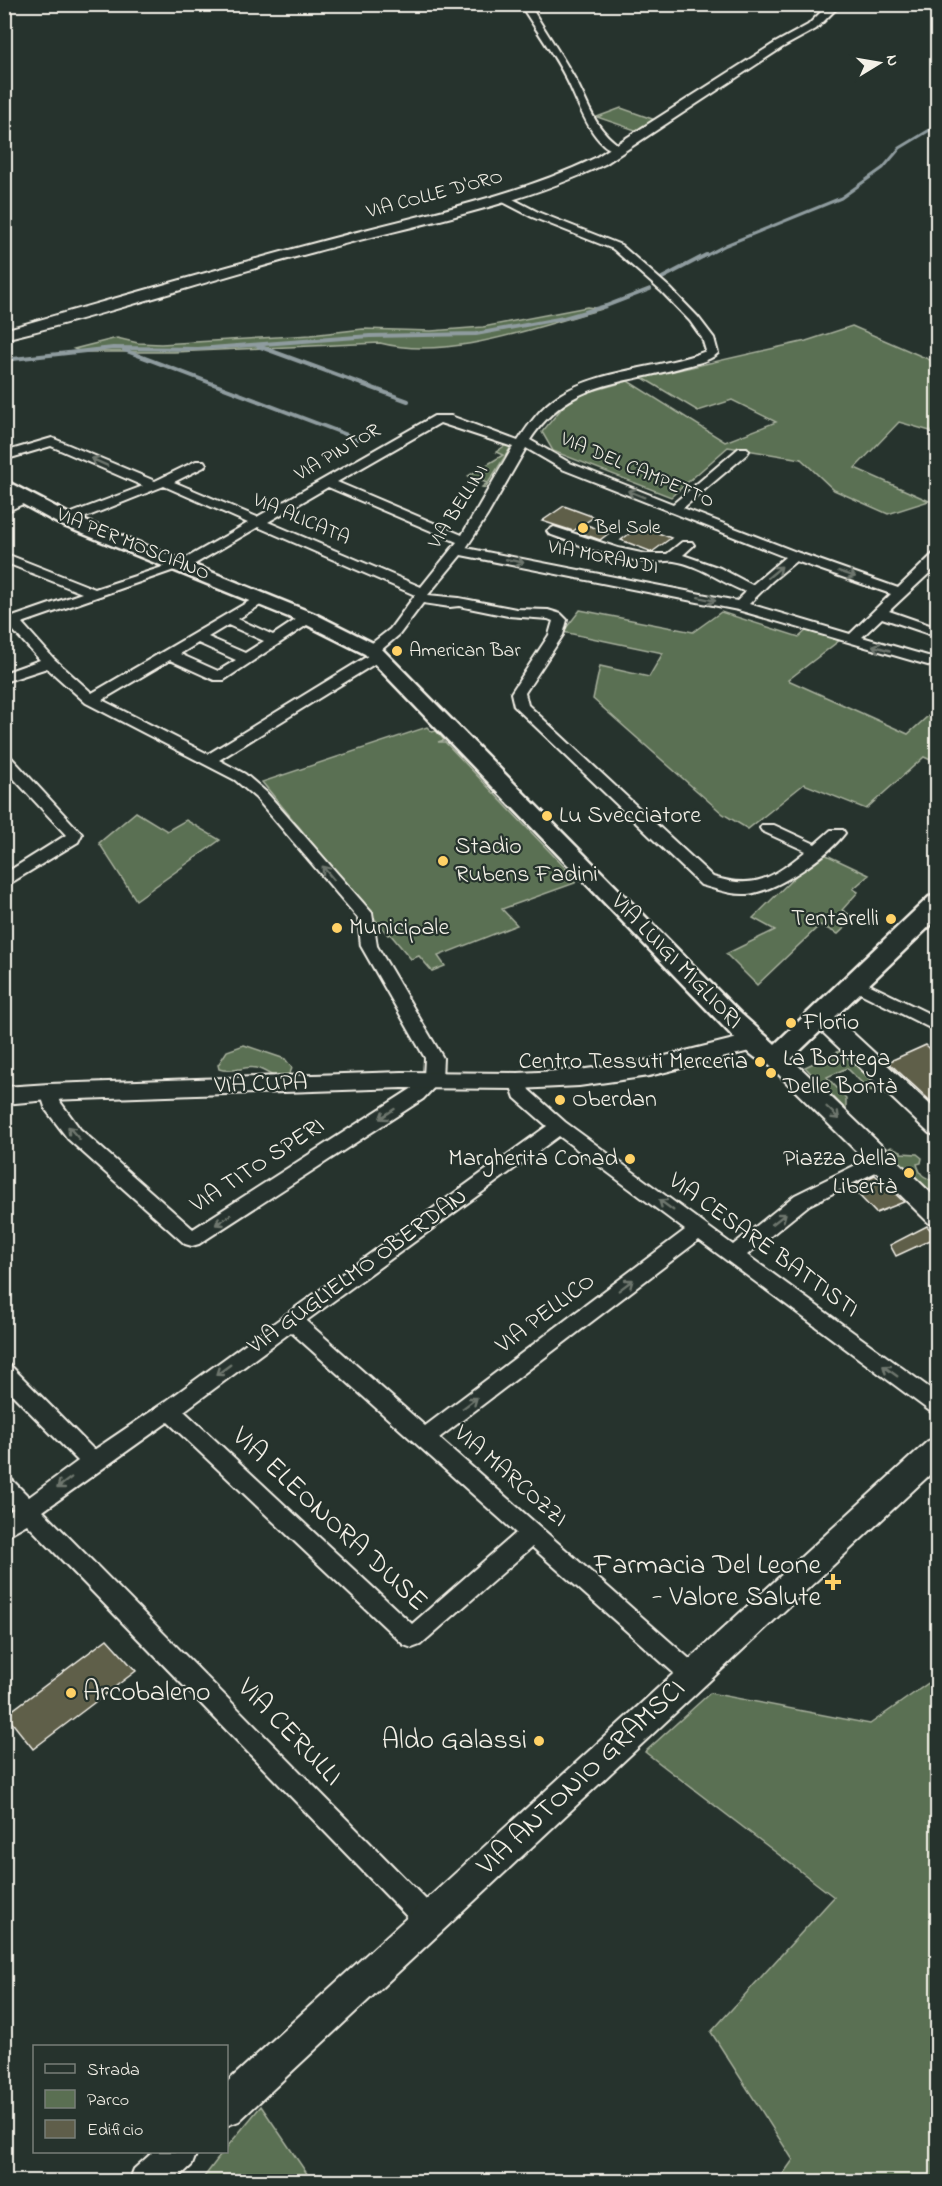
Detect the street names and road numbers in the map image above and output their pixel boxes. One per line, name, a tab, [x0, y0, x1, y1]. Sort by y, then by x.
street label: VIA COLLE D'ORO	[363, 163, 506, 227]
street label: VIA PINTOR	[289, 416, 387, 490]
street label: VIA DEL CAMPETTO	[555, 425, 718, 517]
street label: VIA BELLINI	[421, 459, 496, 556]
street label: VIA ALICATA	[247, 486, 354, 553]
street label: VIA PER MOSCIANO	[51, 501, 214, 589]
street label: VIA MORANDI	[544, 533, 661, 583]
street label: VIA LUIGI MIGLIORI	[601, 885, 750, 1038]
street label: VIA CUPA	[213, 1066, 308, 1104]
street label: VIA TITO SPERI	[183, 1109, 332, 1223]
street label: VIA CESARE BATTISTI	[660, 1164, 866, 1327]
street label: VIA GUGLIELMO OBERDAN	[240, 1180, 475, 1364]
street label: VIA PELLICO	[488, 1265, 603, 1364]
street label: VIA ELEONORA DUSE	[221, 1417, 436, 1622]
street label: VIA MARCOZZI	[445, 1417, 574, 1536]
street label: VIA CERULLI	[226, 1669, 351, 1796]
street label: VIA ANTONIO GRAMSCI	[468, 1670, 696, 1887]

